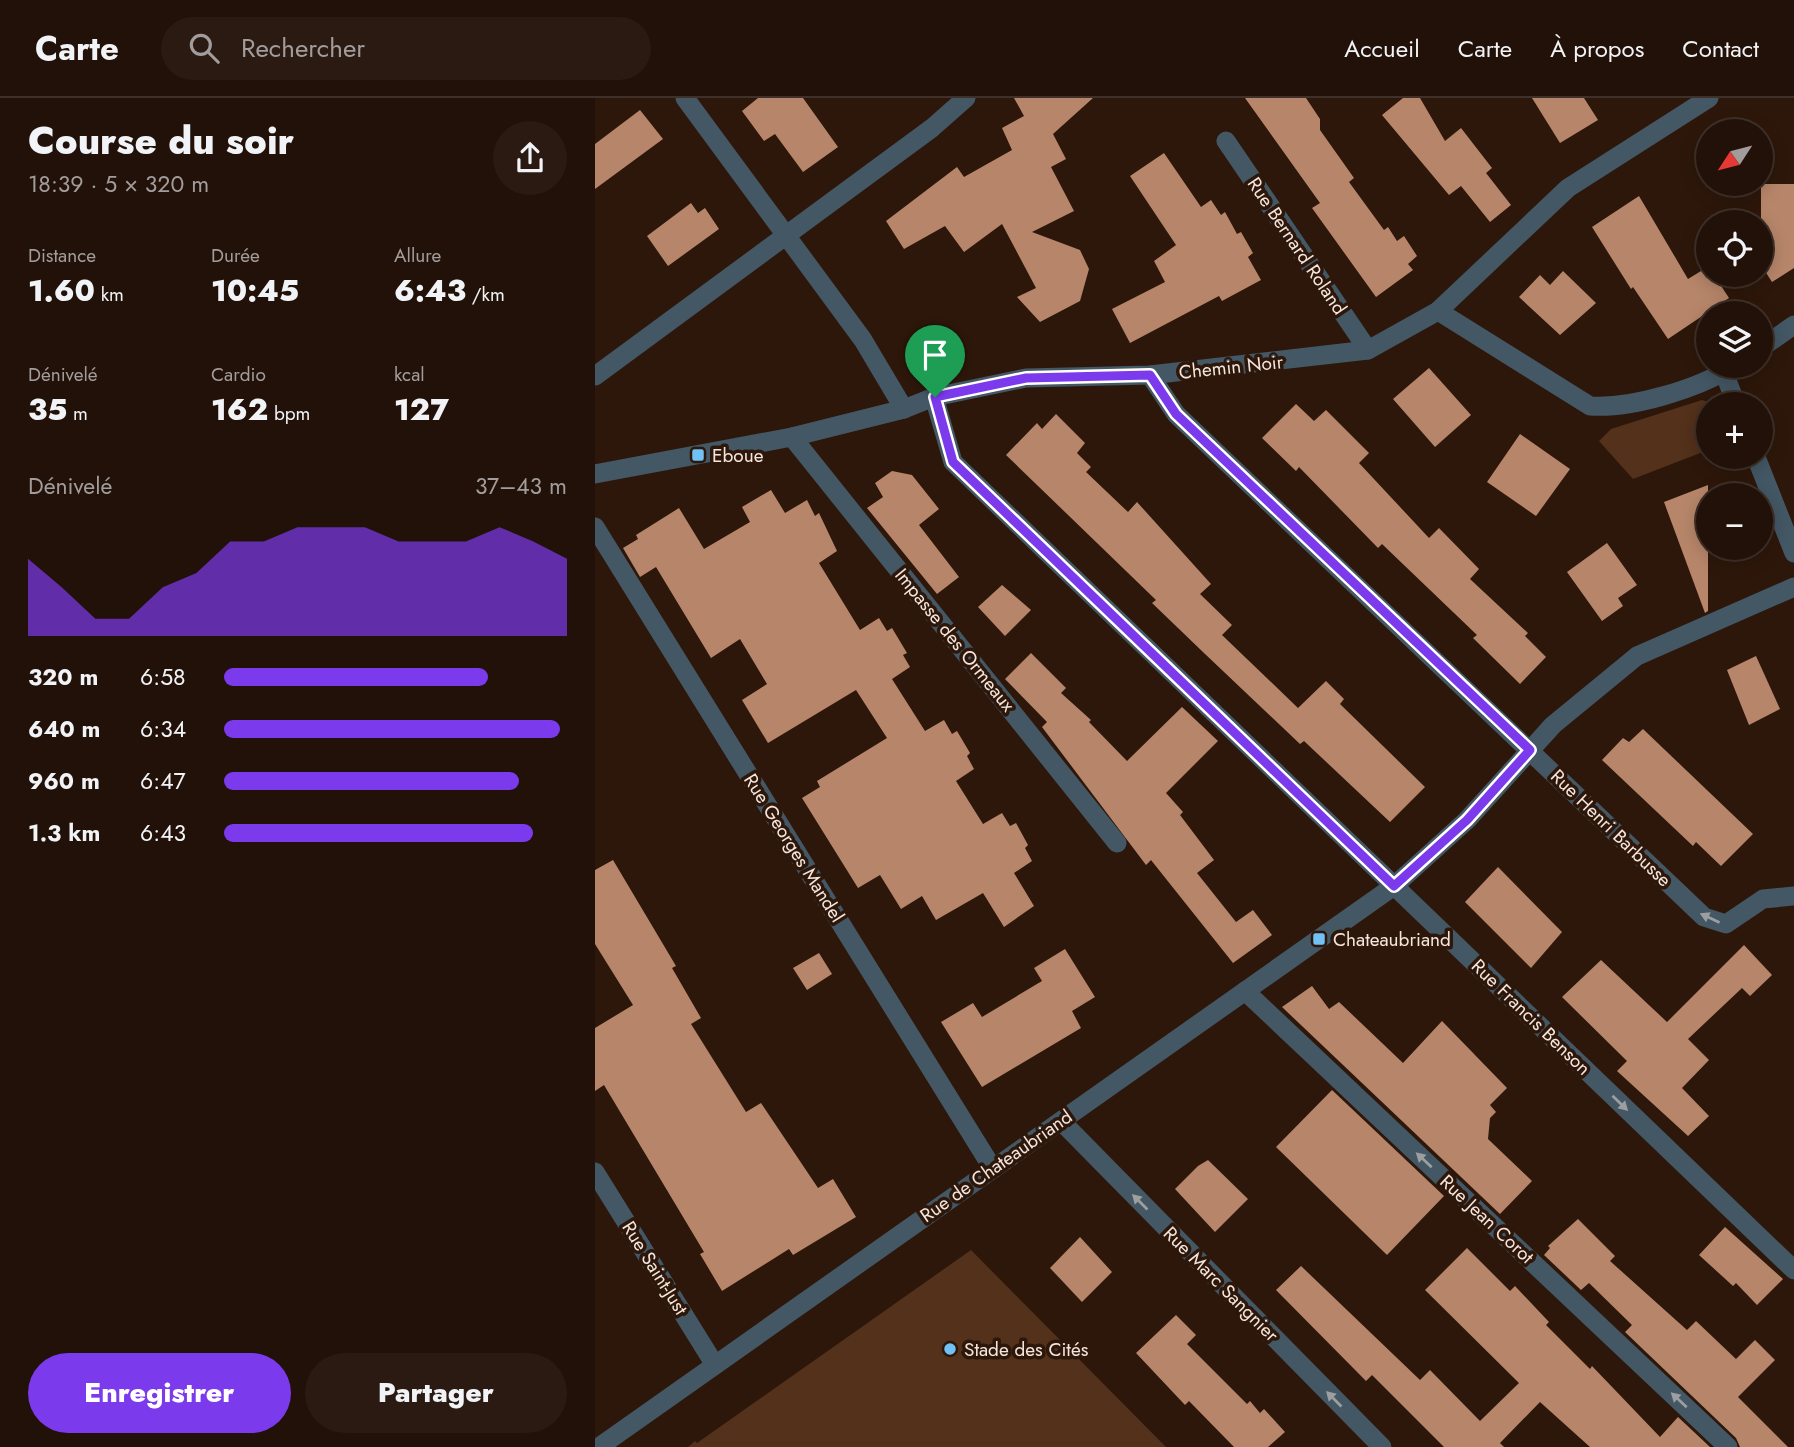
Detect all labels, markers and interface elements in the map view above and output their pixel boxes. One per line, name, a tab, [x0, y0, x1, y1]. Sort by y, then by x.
search box	[161, 17, 651, 80]
text: Carte	[35, 25, 119, 72]
icon: search	[185, 29, 223, 67]
text: Rechercher	[241, 29, 365, 67]
text: Accueil	[1344, 31, 1420, 66]
text: Carte	[1458, 31, 1512, 66]
text: À propos	[1550, 31, 1644, 66]
text: Contact	[1682, 31, 1759, 66]
text: Course du soir	[28, 113, 294, 168]
north arrow	[1696, 119, 1773, 196]
map controls	[1696, 119, 1773, 560]
button: share	[493, 121, 567, 195]
text: 18:39 · 5 × 320 m	[28, 167, 209, 201]
street label: Rue Bernard Roland	[1241, 172, 1353, 320]
button: locate	[1696, 210, 1773, 287]
text: Distance	[28, 242, 96, 269]
text: Durée	[211, 242, 260, 269]
text: Allure	[394, 242, 441, 269]
text: 1.60	[28, 269, 95, 312]
text: 10:45	[211, 269, 299, 312]
text: 6:43	[394, 269, 466, 312]
text: km	[95, 281, 124, 308]
text: /km	[466, 281, 505, 308]
button: layers	[1696, 301, 1773, 378]
pin	[905, 325, 965, 397]
icon: arrive	[916, 336, 954, 374]
street label: Chemin Noir	[1177, 348, 1285, 386]
text: Dénivelé	[28, 361, 98, 388]
text: Cardio	[211, 361, 266, 388]
text: kcal	[394, 361, 425, 388]
text: 35	[28, 388, 67, 431]
text: 162	[211, 388, 268, 431]
text: 127	[394, 388, 449, 431]
button: +	[1696, 392, 1773, 469]
text: m	[67, 400, 88, 427]
text: bpm	[268, 400, 310, 427]
place label: Eboue	[712, 442, 764, 469]
marker: Eboue	[690, 447, 706, 463]
text: Dénivelé	[28, 469, 112, 503]
text: 37–43 m	[475, 469, 567, 503]
button: −	[1696, 483, 1773, 560]
street label: Impasse des Ormeaux	[889, 563, 1021, 717]
text: 320 m	[28, 660, 98, 694]
text: 6:58	[140, 660, 186, 694]
text: 640 m	[28, 712, 100, 746]
text: 6:34	[140, 712, 186, 746]
street label: Rue Henri Barbusse	[1545, 763, 1678, 893]
text: 960 m	[28, 764, 100, 798]
text: 6:47	[140, 764, 186, 798]
street label: Rue Georges Mandel	[737, 768, 851, 928]
text: 1.3 km	[28, 816, 100, 850]
text: 6:43	[140, 816, 186, 850]
one-way arrow	[1700, 912, 1721, 924]
place label: Chateaubriand	[1333, 926, 1451, 953]
marker: Chateaubriand	[1311, 931, 1327, 947]
street label: Rue Francis Benson	[1465, 953, 1597, 1081]
one-way arrow	[1611, 1094, 1628, 1110]
street label: Rue de Chateaubriand	[914, 1103, 1078, 1229]
one-way arrow	[1416, 1152, 1433, 1168]
street label: Rue Jean Corot	[1434, 1168, 1540, 1270]
one-way arrow	[1132, 1194, 1148, 1210]
street label: Rue Saint-Just	[615, 1216, 695, 1320]
street label: Rue Marc Sangnier	[1157, 1220, 1285, 1348]
place label: Stade des Cités	[964, 1336, 1089, 1363]
marker: Stade des Cités	[942, 1341, 958, 1357]
button: Enregistrer	[28, 1353, 291, 1433]
button: Partager	[305, 1353, 567, 1433]
one-way arrow	[1326, 1391, 1343, 1407]
one-way arrow	[1671, 1393, 1688, 1409]

